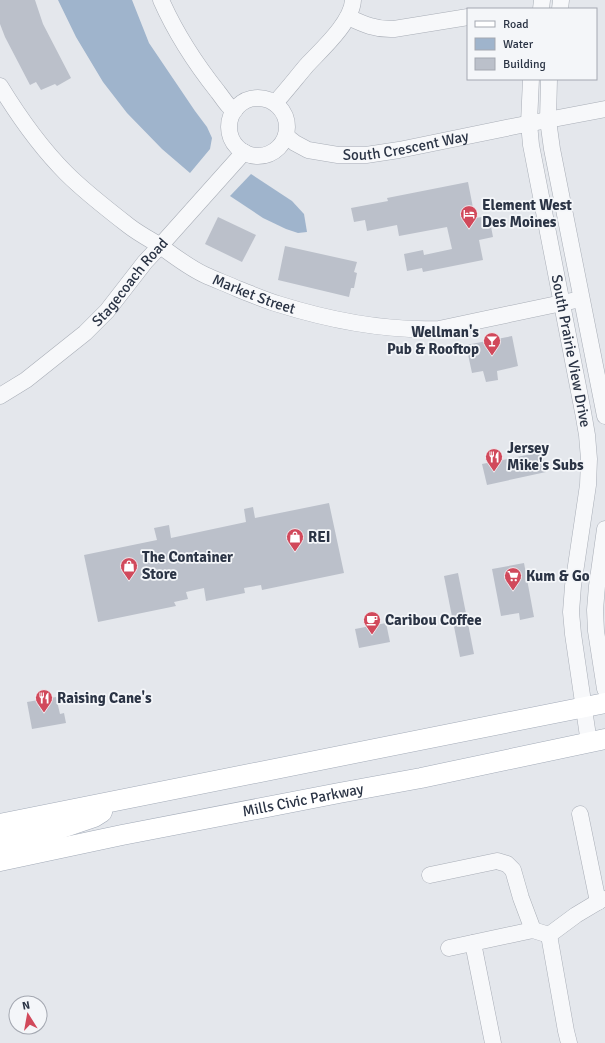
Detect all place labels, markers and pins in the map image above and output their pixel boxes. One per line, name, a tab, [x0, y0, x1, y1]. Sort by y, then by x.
place label: Element West Des Moines	[482, 196, 572, 231]
hotel icon: Element West Des Moines	[459, 204, 479, 229]
place label: Wellman's Pub & Rooftop	[387, 323, 479, 358]
bar icon: Wellman's Pub & Rooftop	[482, 331, 502, 356]
place label: Jersey Mike's Subs	[507, 439, 584, 474]
restaurant icon: Jersey Mike's Subs	[484, 447, 504, 472]
shop icon: REI	[285, 527, 305, 552]
place label: REI	[308, 528, 331, 546]
place label: The Container Store	[142, 548, 233, 583]
shop icon: The Container Store	[119, 556, 139, 581]
supermarket icon: Kum & Go	[503, 566, 523, 591]
place label: Kum & Go	[526, 567, 590, 585]
cafe icon: Caribou Coffee	[362, 610, 382, 635]
place label: Caribou Coffee	[385, 611, 482, 629]
restaurant icon: Raising Cane's	[34, 688, 54, 713]
place label: Raising Cane's	[57, 689, 152, 707]

